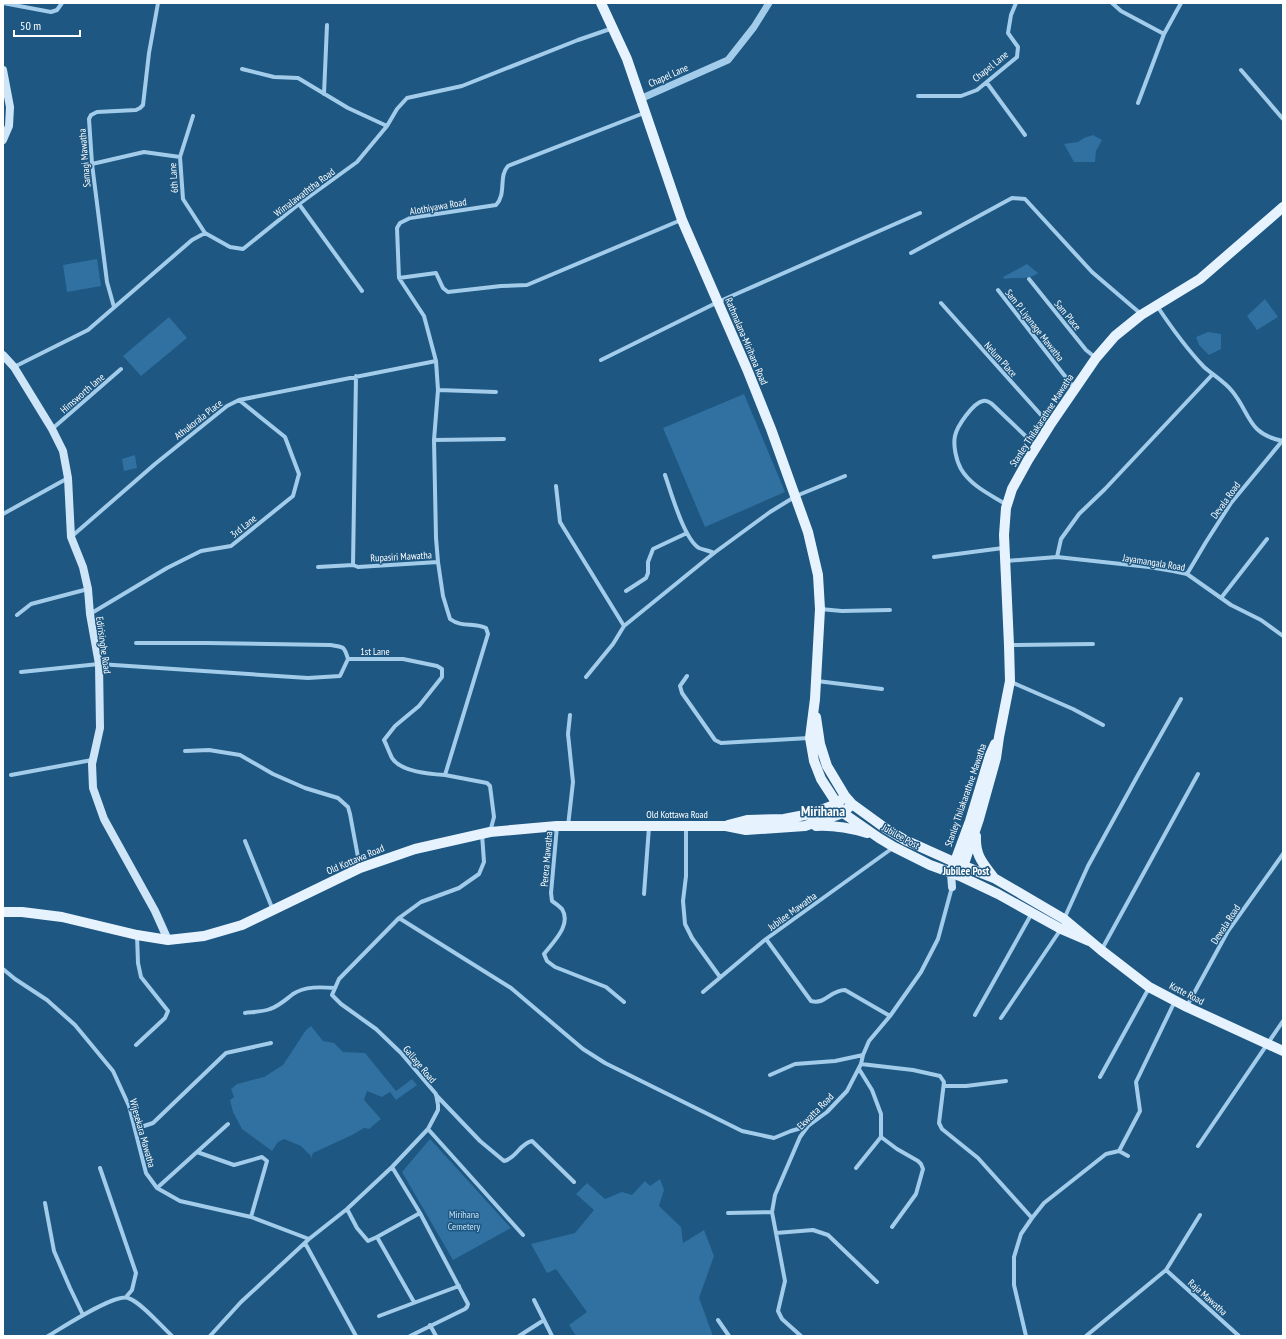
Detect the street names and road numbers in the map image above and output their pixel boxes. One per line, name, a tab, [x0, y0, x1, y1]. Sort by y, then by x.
street label: Chapel Lane	[970, 48, 1011, 85]
street label: Chapel Lane	[646, 61, 690, 90]
street label: Samagi Mawatha	[75, 128, 94, 188]
street label: 6th Lane	[166, 162, 181, 194]
street label: Wimalawaththa Road	[271, 165, 337, 220]
street label: Alothiyawa Road	[409, 195, 468, 218]
street label: Sam P. Liyanage Mawatha	[1002, 287, 1067, 364]
street label: Rathmalana-Mirihana Road	[722, 296, 771, 387]
street label: Sam Place	[1051, 298, 1084, 333]
street label: Nelum Place	[981, 339, 1020, 380]
street label: Himsworth lane	[57, 371, 107, 416]
street label: Stanley Thilakarathne Mawatha	[1006, 371, 1076, 469]
street label: Athukorala Place	[172, 396, 225, 442]
street label: Devala Road	[1208, 479, 1243, 521]
street label: 3rd Lane	[227, 512, 259, 541]
street label: Rupasiri Mawatha	[370, 548, 432, 565]
street label: Jayamangala Road	[1121, 551, 1186, 574]
street label: Edirisinghe Road	[93, 616, 114, 675]
street label: 1st Lane	[360, 645, 390, 658]
street label: Stanley Thilakarathne Mawatha	[942, 742, 989, 848]
street label: Old Kottawa Road	[646, 808, 708, 821]
street label: Jubilee Post	[879, 820, 922, 852]
street label: Perera Mawatha	[538, 831, 555, 887]
street label: Old Kottawa Road	[324, 841, 386, 878]
street label: Jubilee Mawatha	[764, 889, 819, 934]
street label: Dewala Road	[1208, 902, 1243, 947]
street label: Kotte Road	[1167, 979, 1206, 1008]
street label: Gallage Road	[400, 1043, 439, 1086]
street label: Ekwatta Road	[794, 1090, 836, 1132]
street label: Wijesekara Mawatha	[127, 1097, 159, 1169]
street label: Raja Mawatha	[1185, 1276, 1230, 1318]

